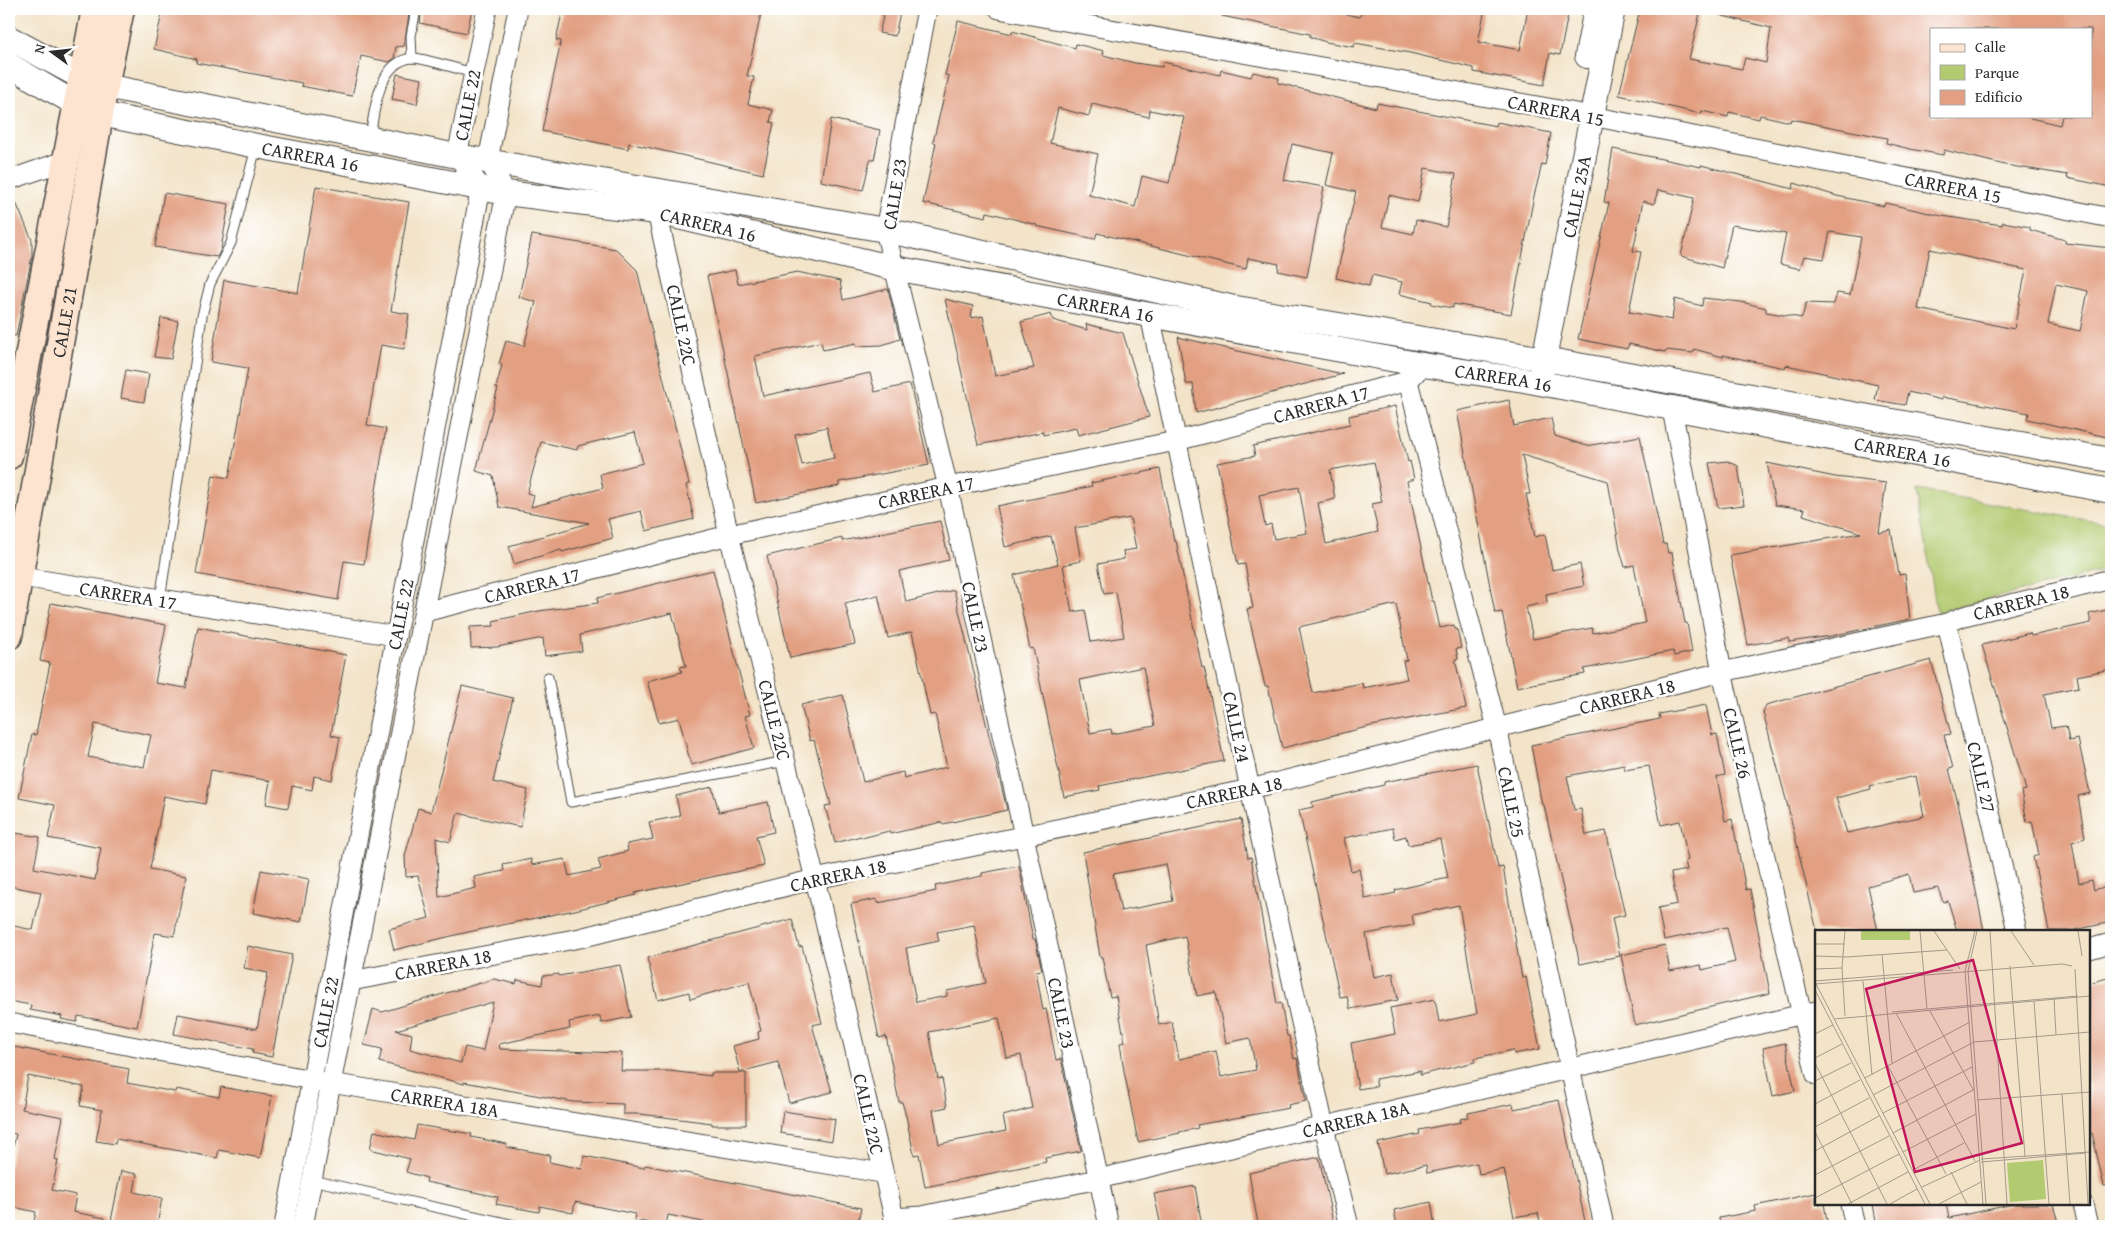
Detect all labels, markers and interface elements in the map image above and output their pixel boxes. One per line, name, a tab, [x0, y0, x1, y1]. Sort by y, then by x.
north arrow	[28, 28, 78, 78]
legend	[1930, 28, 2092, 118]
text: Calle	[1975, 36, 2006, 57]
text: N	[29, 41, 50, 56]
text: Parque	[1975, 62, 2019, 83]
street label: CALLE 22	[446, 67, 488, 143]
text: Edificio	[1975, 86, 2023, 107]
street label: CARRERA 15	[1505, 87, 1607, 133]
street label: CARRERA 16	[260, 133, 361, 179]
street label: CALLE 25A	[1554, 152, 1598, 240]
street label: CALLE 23	[875, 156, 913, 232]
street label: CARRERA 15	[1902, 164, 2004, 210]
street label: CARRERA 16	[657, 199, 759, 249]
street label: CALLE 22C	[660, 282, 704, 368]
street label: CALLE 21	[44, 284, 84, 360]
street label: CARRERA 16	[1055, 284, 1156, 329]
street label: CARRERA 16	[1453, 356, 1554, 399]
street label: CARRERA 17	[1270, 378, 1372, 430]
street label: CARRERA 16	[1852, 429, 1953, 474]
street label: CARRERA 17	[875, 468, 977, 516]
street label: CARRERA 17	[481, 560, 583, 610]
street label: CARRERA 17	[78, 574, 178, 616]
street label: CALLE 22	[379, 576, 421, 652]
street label: CARRERA 18	[1970, 577, 2072, 627]
street label: CALLE 23	[955, 579, 997, 655]
street label: CARRERA 18	[1576, 671, 1678, 721]
street label: CALLE 22C	[751, 677, 799, 763]
street label: CALLE 24	[1216, 689, 1258, 765]
street label: CALLE 26	[1716, 705, 1760, 781]
street label: CALLE 27	[1960, 739, 2004, 815]
street label: CALLE 25	[1491, 764, 1533, 840]
street label: CARRERA 18	[1183, 768, 1285, 816]
street label: CARRERA 18	[787, 851, 889, 899]
inset map	[1815, 930, 2090, 1205]
street label: CARRERA 18	[392, 941, 494, 987]
street label: CALLE 22	[304, 974, 346, 1050]
street label: CALLE 23	[1041, 975, 1083, 1051]
street label: CALLE 22C	[846, 1071, 892, 1157]
street label: CARRERA 18A	[389, 1080, 502, 1124]
street label: CARRERA 18A	[1300, 1093, 1413, 1145]

